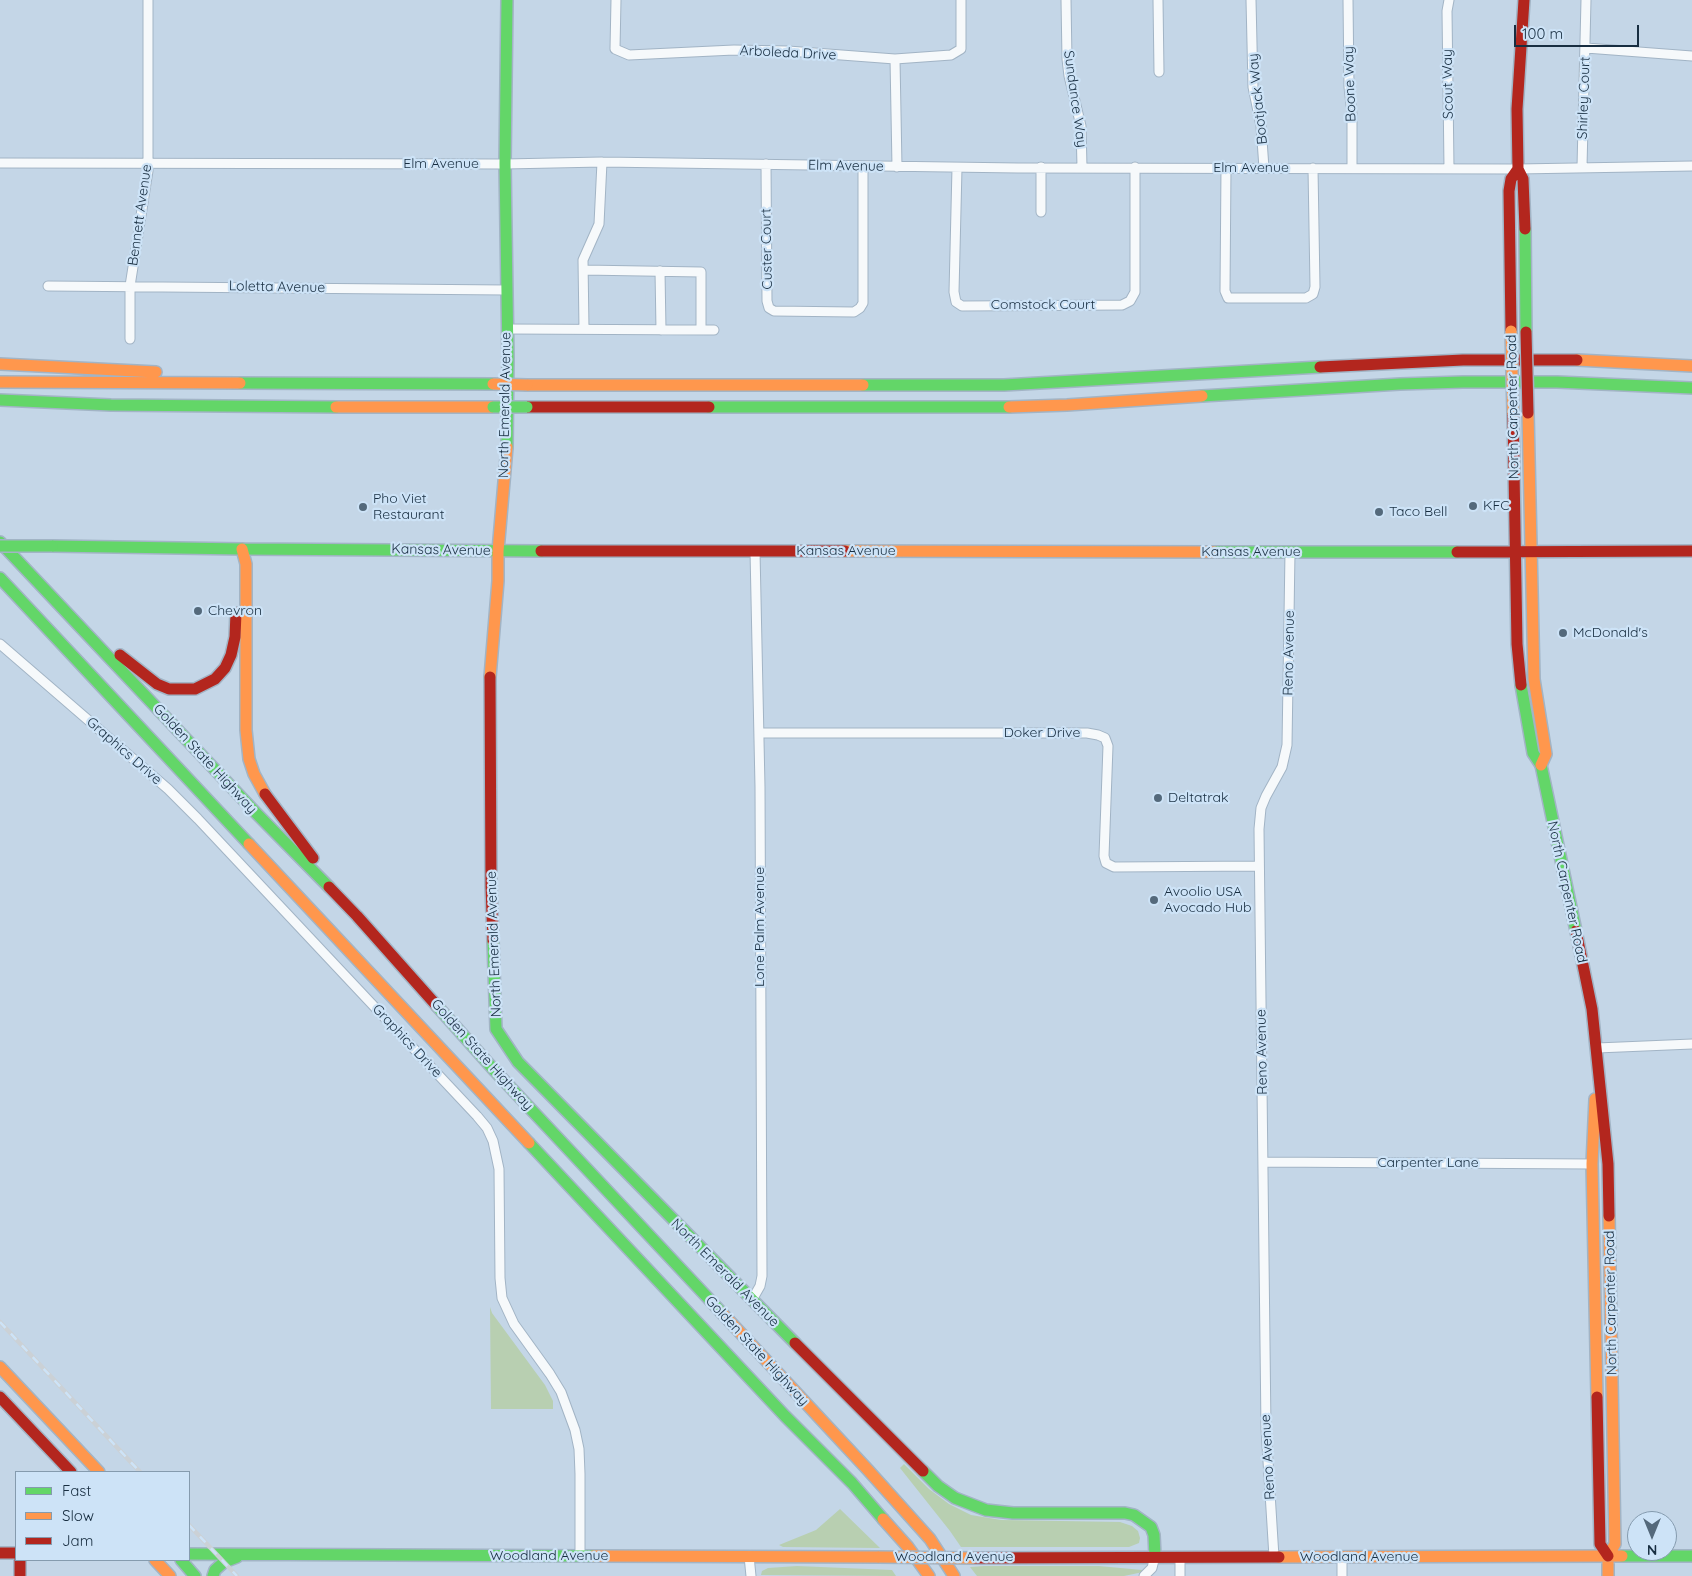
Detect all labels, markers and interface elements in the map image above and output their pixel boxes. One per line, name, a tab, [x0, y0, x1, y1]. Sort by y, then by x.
scale bar	[1517, 15, 1642, 47]
text: 100 m	[1522, 24, 1563, 43]
street label: Arboleda Drive	[739, 42, 837, 64]
street label: Boone Way	[1340, 46, 1360, 122]
street label: Sundance Way	[1060, 49, 1090, 149]
street label: Scout Way	[1439, 49, 1457, 119]
street label: Bootjack Way	[1245, 53, 1271, 145]
street label: Shirley Court	[1574, 56, 1594, 140]
street label: Elm Avenue	[403, 156, 479, 172]
street label: Elm Avenue	[808, 157, 884, 175]
street label: Elm Avenue	[1213, 160, 1289, 176]
street label: Bennett Avenue	[125, 163, 155, 267]
street label: Custer Court	[758, 208, 776, 290]
street label: Loletta Avenue	[229, 278, 325, 296]
street label: Comstock Court	[991, 297, 1095, 313]
street label: North Emerald Avenue	[495, 332, 515, 478]
street label: North Carpenter Road	[1503, 335, 1523, 479]
place label: Pho Viet Restaurant	[373, 491, 444, 524]
place label: KFC	[1483, 498, 1509, 514]
marker: KFC	[1467, 500, 1479, 512]
marker: Pho Viet Restaurant	[357, 501, 369, 513]
place label: Taco Bell	[1389, 504, 1448, 520]
marker: Taco Bell	[1373, 506, 1385, 518]
street label: Kansas Avenue	[391, 541, 491, 559]
street label: Kansas Avenue	[796, 543, 896, 559]
street label: Kansas Avenue	[1201, 544, 1301, 560]
place label: Chevron	[208, 603, 262, 619]
marker: Chevron	[192, 605, 204, 617]
street label: Reno Avenue	[1280, 610, 1298, 696]
place label: McDonald's	[1573, 625, 1648, 641]
marker: McDonald's	[1557, 627, 1569, 639]
street label: Golden State Highway	[150, 701, 260, 817]
street label: Graphics Drive	[83, 714, 165, 788]
street label: Doker Drive	[1004, 725, 1080, 741]
place label: Deltatrak	[1168, 790, 1228, 806]
marker: Deltatrak	[1152, 792, 1164, 804]
street label: North Carpenter Road	[1544, 820, 1590, 964]
street label: Lone Palm Avenue	[752, 867, 768, 987]
street label: North Emerald Avenue	[483, 871, 505, 1017]
place label: Avoolio USA Avocado Hub	[1164, 884, 1251, 916]
marker: Avoolio USA Avocado Hub	[1148, 894, 1160, 906]
street label: Golden State Highway	[428, 996, 536, 1114]
street label: Graphics Drive	[369, 1001, 445, 1081]
street label: Reno Avenue	[1253, 1009, 1271, 1095]
street label: Carpenter Lane	[1377, 1155, 1479, 1171]
street label: North Emerald Avenue	[667, 1215, 783, 1331]
street label: North Carpenter Road	[1601, 1231, 1621, 1375]
street label: Golden State Highway	[702, 1293, 812, 1409]
street label: Reno Avenue	[1257, 1414, 1279, 1500]
legend	[15, 1471, 190, 1561]
text: Fast	[62, 1481, 91, 1500]
text: Slow	[62, 1506, 94, 1525]
north arrow	[1627, 1511, 1677, 1561]
text: Jam	[62, 1531, 93, 1550]
text: N	[1647, 1541, 1657, 1559]
street label: Woodland Avenue	[490, 1548, 608, 1564]
street label: Woodland Avenue	[895, 1549, 1013, 1565]
street label: Woodland Avenue	[1300, 1549, 1418, 1565]

